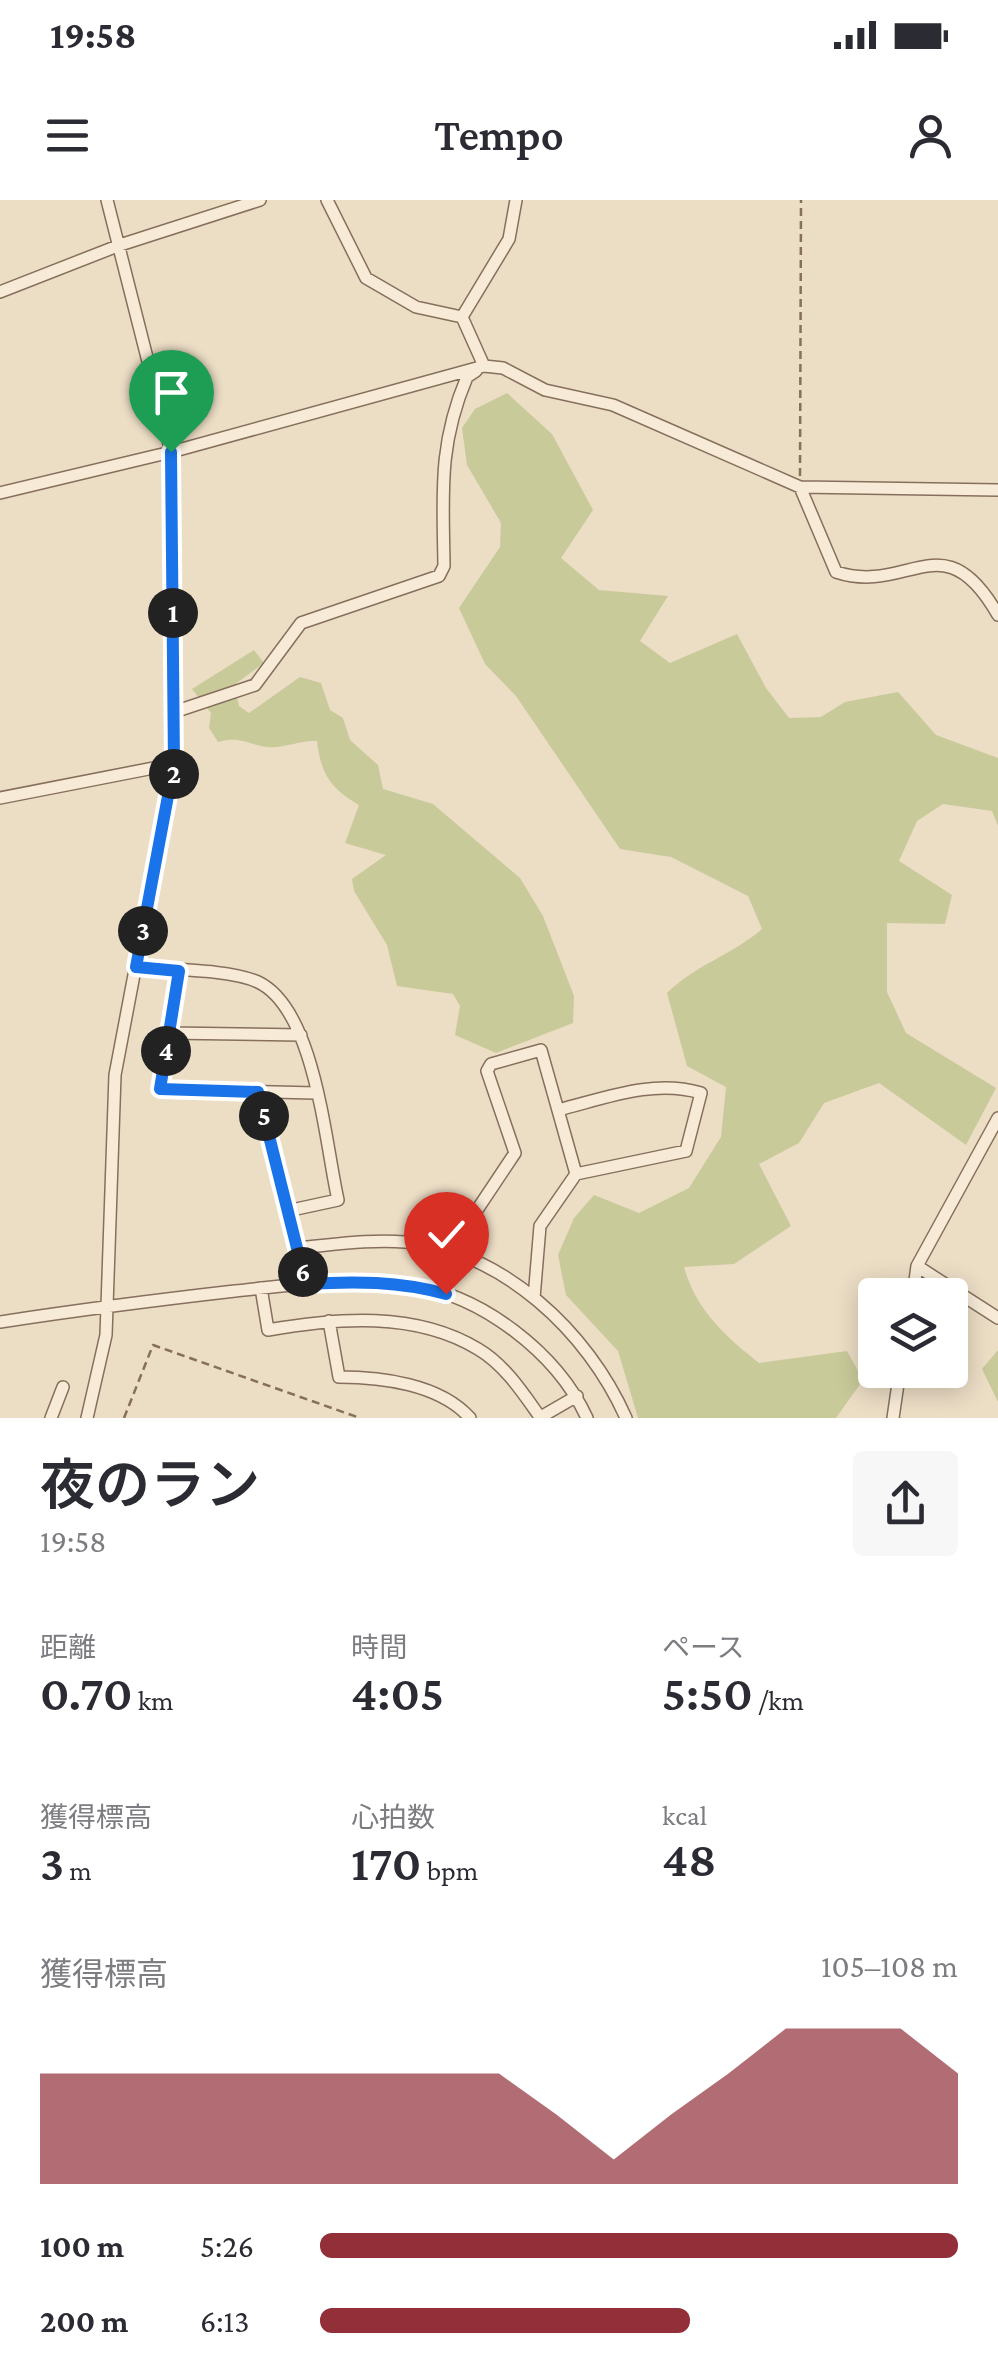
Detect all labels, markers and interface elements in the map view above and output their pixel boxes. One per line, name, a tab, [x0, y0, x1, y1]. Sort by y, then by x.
text: 19:58	[50, 14, 136, 56]
icon: menu	[40, 108, 95, 163]
icon: person	[903, 108, 958, 163]
text: Tempo	[434, 110, 564, 160]
pin	[129, 350, 214, 453]
icon: arrive	[144, 365, 199, 420]
pin: 1	[148, 588, 198, 638]
text: 1	[168, 597, 178, 628]
pin: 2	[149, 749, 199, 799]
text: 2	[167, 758, 181, 789]
pin: 3	[118, 906, 168, 956]
text: 3	[136, 915, 150, 946]
pin: 4	[141, 1026, 191, 1076]
text: 4	[158, 1035, 174, 1066]
pin: 5	[239, 1091, 289, 1141]
text: 5	[257, 1100, 271, 1131]
pin	[404, 1192, 489, 1295]
icon: check	[419, 1207, 474, 1262]
pin: 6	[278, 1247, 328, 1297]
text: 6	[295, 1256, 311, 1287]
map controls	[858, 1278, 968, 1388]
button: layers	[858, 1278, 968, 1388]
button: share	[853, 1451, 958, 1556]
text: 夜のラン	[40, 1455, 260, 1516]
text: 19:58	[40, 1523, 107, 1559]
text: 距離	[40, 1632, 96, 1663]
text: 時間	[351, 1632, 407, 1663]
text: ペース	[662, 1632, 745, 1663]
text: 0.70	[40, 1665, 132, 1721]
text: 4:05	[351, 1665, 444, 1721]
text: 5:50	[662, 1665, 753, 1721]
text: km	[132, 1685, 174, 1716]
text: /km	[753, 1685, 804, 1716]
text: kcal	[662, 1800, 707, 1831]
text: 獲得標高	[40, 1802, 152, 1833]
text: 心拍数	[351, 1802, 435, 1833]
text: 48	[662, 1831, 717, 1887]
text: 3	[40, 1835, 64, 1891]
text: 170	[351, 1835, 421, 1891]
text: m	[64, 1855, 92, 1886]
text: bpm	[421, 1855, 478, 1886]
text: 105–108 m	[821, 1948, 958, 1984]
text: 獲得標高	[40, 1956, 168, 1992]
text: 100 m	[40, 2228, 124, 2264]
text: 5:26	[200, 2228, 254, 2264]
text: 200 m	[40, 2303, 128, 2339]
text: 6:13	[200, 2303, 249, 2339]

